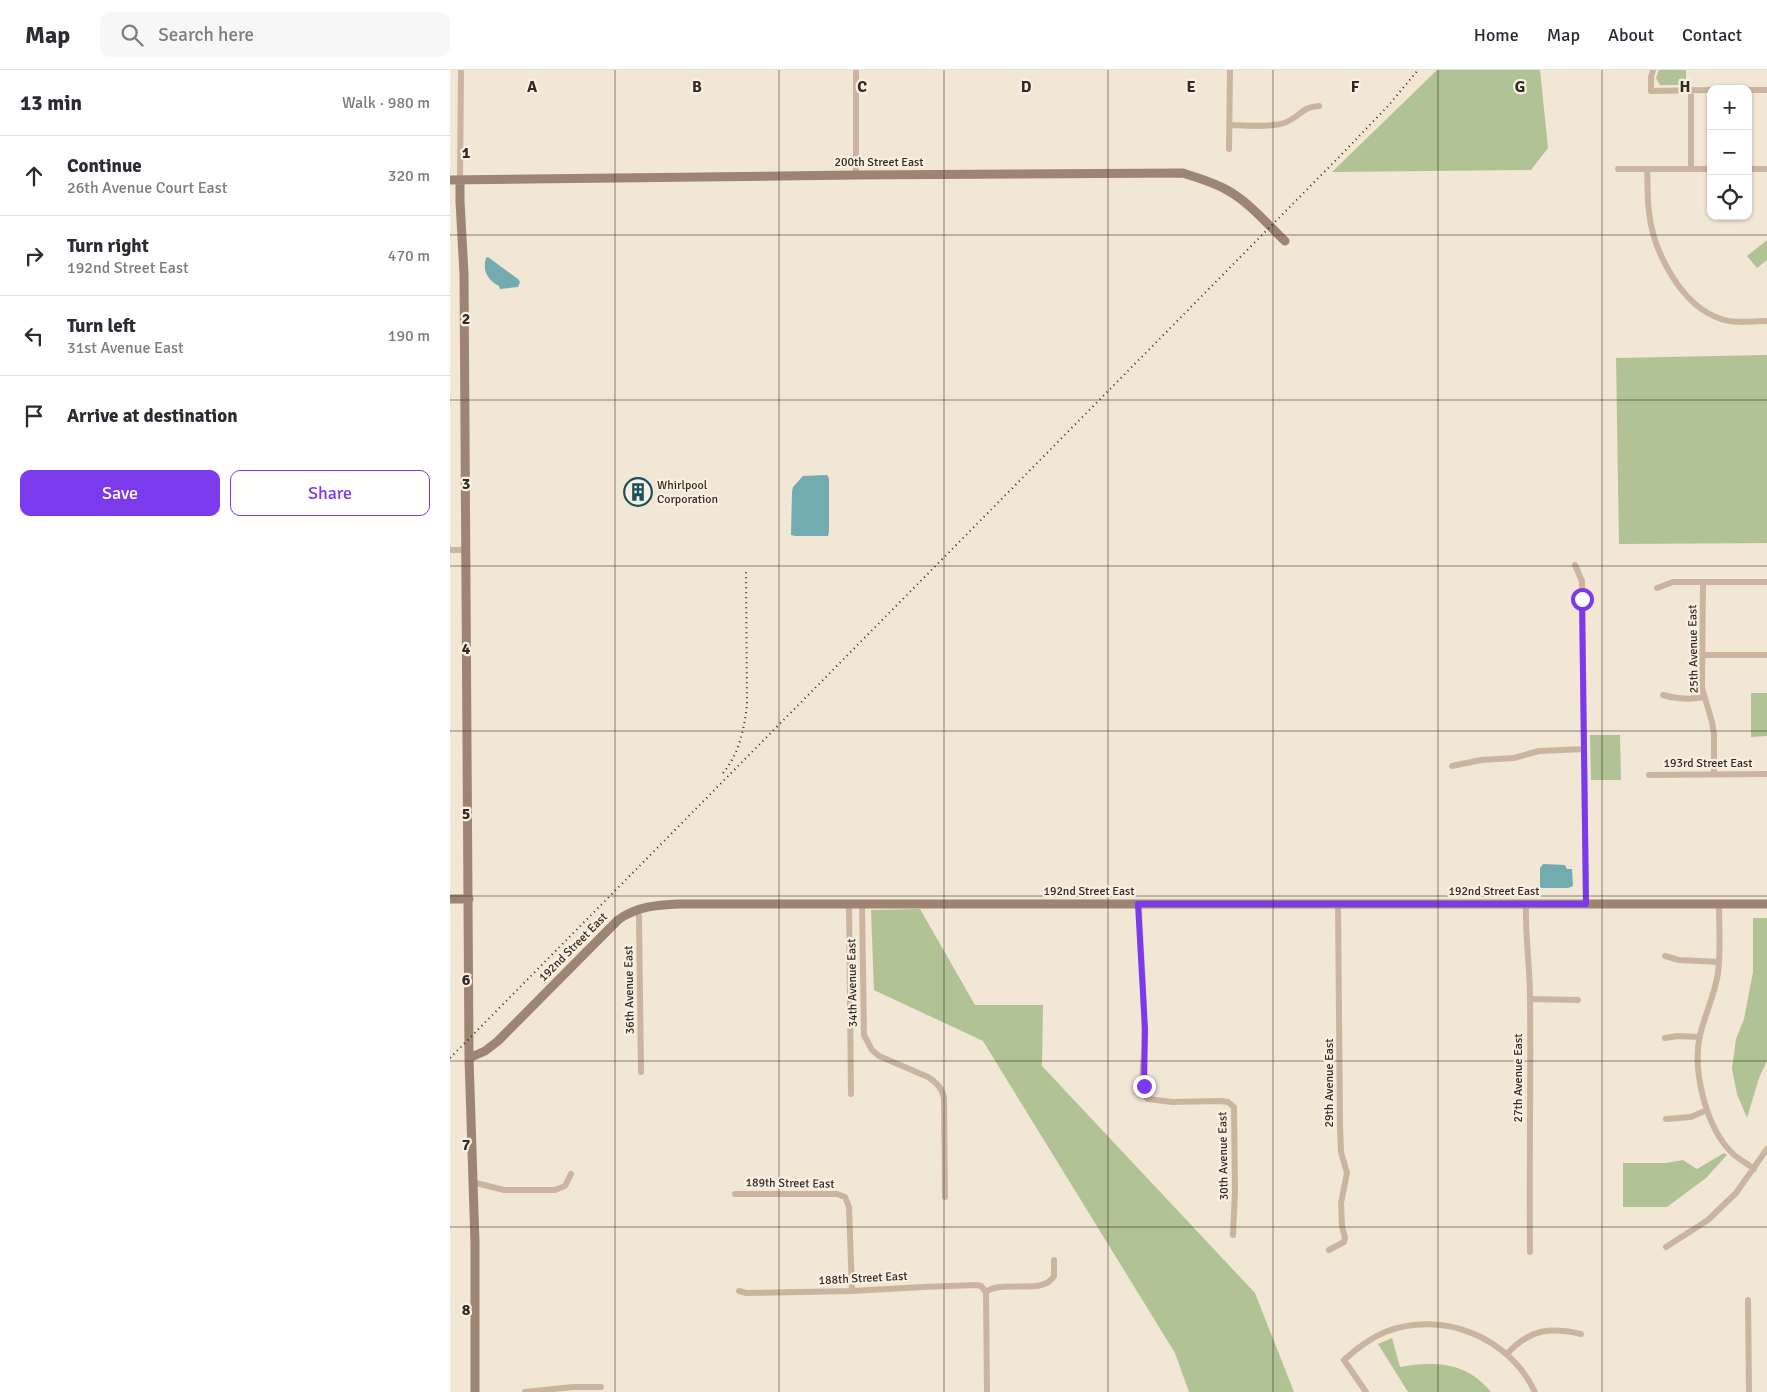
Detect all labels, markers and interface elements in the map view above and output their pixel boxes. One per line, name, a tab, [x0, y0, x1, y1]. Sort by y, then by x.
search box	[100, 12, 450, 57]
text: Map	[25, 20, 70, 50]
icon: search	[118, 21, 146, 49]
text: Search here	[158, 23, 254, 47]
text: Home	[1474, 24, 1519, 46]
text: Map	[1547, 24, 1580, 46]
text: About	[1608, 24, 1654, 46]
text: Contact	[1682, 24, 1742, 46]
text: A	[527, 77, 538, 97]
text: B	[692, 77, 702, 97]
text: C	[857, 77, 867, 97]
text: D	[1021, 77, 1032, 97]
text: E	[1186, 77, 1196, 97]
text: F	[1351, 77, 1360, 97]
text: G	[1515, 77, 1525, 97]
text: H	[1680, 77, 1690, 97]
map controls	[1707, 85, 1752, 220]
button: +	[1707, 85, 1752, 130]
text: 13 min	[20, 90, 82, 116]
text: Walk · 980 m	[342, 93, 430, 113]
button: −	[1707, 130, 1752, 175]
text: 1	[462, 143, 471, 163]
text: Continue	[67, 154, 142, 178]
street label: 200th Street East	[835, 155, 923, 170]
icon: ahead	[20, 162, 48, 190]
text: 320 m	[388, 166, 430, 186]
button: locate	[1707, 175, 1752, 220]
text: 26th Avenue Court East	[67, 178, 227, 198]
text: Turn right	[67, 234, 149, 258]
icon: right	[20, 242, 48, 270]
text: 470 m	[388, 246, 430, 266]
text: 192nd Street East	[67, 258, 189, 278]
text: 2	[462, 309, 470, 329]
text: Turn left	[67, 314, 136, 338]
icon: left	[20, 322, 48, 350]
text: 190 m	[388, 326, 430, 346]
text: 31st Avenue East	[67, 338, 184, 358]
icon: arrive	[20, 402, 48, 430]
text: Arrive at destination	[67, 404, 238, 428]
button: Save	[20, 470, 220, 516]
button: Share	[230, 470, 430, 516]
text: 3	[462, 474, 470, 494]
building icon: Whirlpool Corporation	[623, 477, 653, 507]
place label: Whirlpool Corporation	[657, 478, 718, 507]
route start	[1571, 588, 1594, 611]
street label: 25th Avenue East	[1685, 604, 1702, 693]
text: 4	[462, 639, 471, 659]
street label: 193rd Street East	[1664, 756, 1752, 771]
text: 5	[462, 804, 470, 824]
street label: 192nd Street East	[1043, 884, 1135, 899]
street label: 192nd Street East	[1448, 884, 1540, 899]
street label: 192nd Street East	[536, 910, 611, 985]
street label: 34th Avenue East	[844, 938, 861, 1027]
street label: 36th Avenue East	[621, 945, 638, 1034]
text: 6	[462, 970, 471, 990]
street label: 27th Avenue East	[1511, 1034, 1526, 1122]
street label: 29th Avenue East	[1322, 1039, 1337, 1127]
route end	[1133, 1075, 1156, 1098]
street label: 30th Avenue East	[1215, 1111, 1232, 1200]
text: 7	[462, 1135, 471, 1155]
street label: 189th Street East	[745, 1175, 835, 1192]
street label: 188th Street East	[818, 1269, 908, 1288]
text: 8	[462, 1300, 471, 1320]

